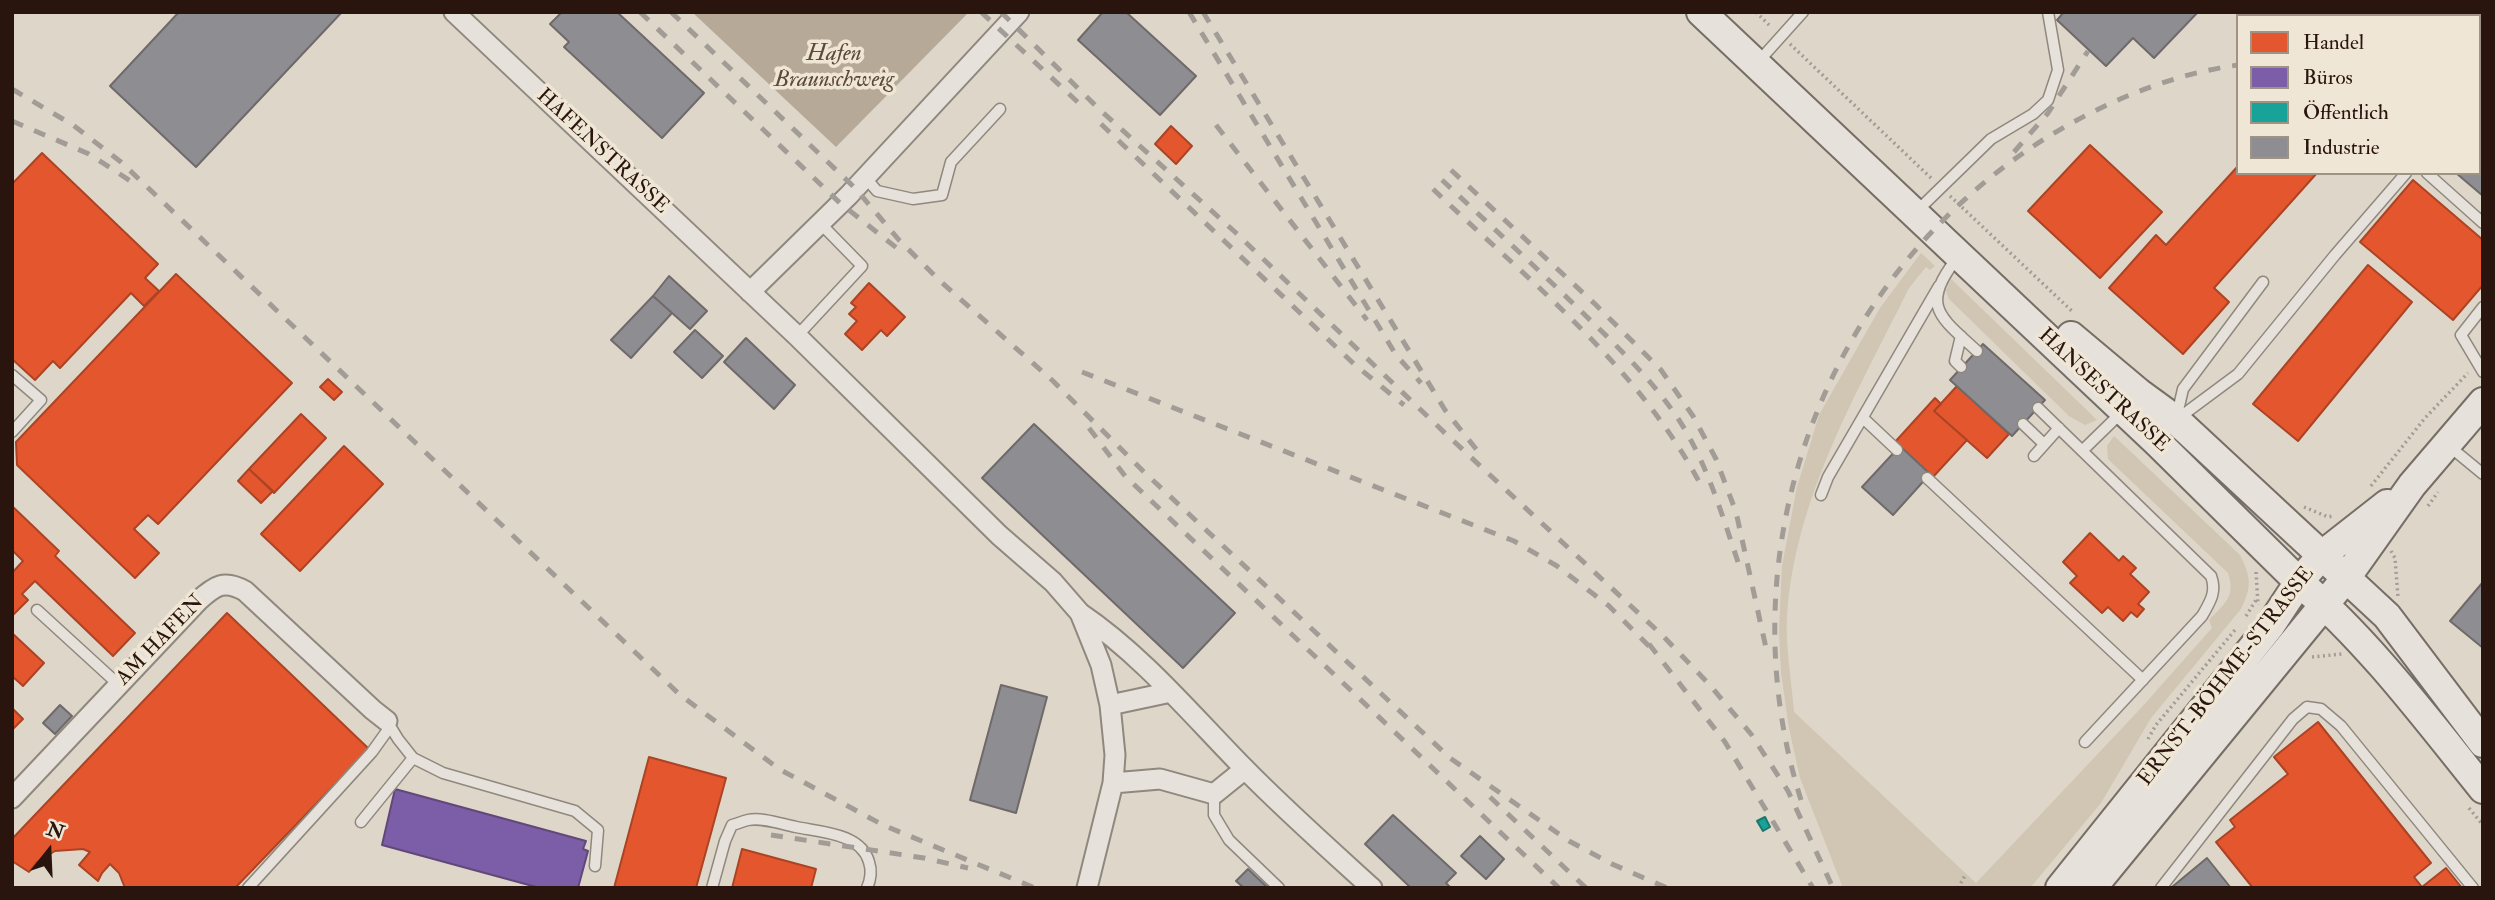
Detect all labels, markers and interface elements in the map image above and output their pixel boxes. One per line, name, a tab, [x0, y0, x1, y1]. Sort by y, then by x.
legend	[2236, 14, 2481, 175]
text: Handel	[2303, 29, 2364, 56]
water label: Hafen Braunschweig	[774, 41, 894, 95]
text: Büros	[2303, 64, 2353, 91]
street label: HAFENSTRASSE	[531, 84, 673, 220]
text: Öffentlich	[2303, 99, 2389, 126]
text: Industrie	[2303, 134, 2380, 161]
street label: HANSESTRASSE	[2032, 324, 2174, 458]
street label: ERNST-BÖHME-STRASSE	[2134, 562, 2320, 792]
street label: AM HAFEN	[112, 591, 210, 691]
north arrow	[14, 816, 84, 886]
text: N	[44, 817, 67, 845]

